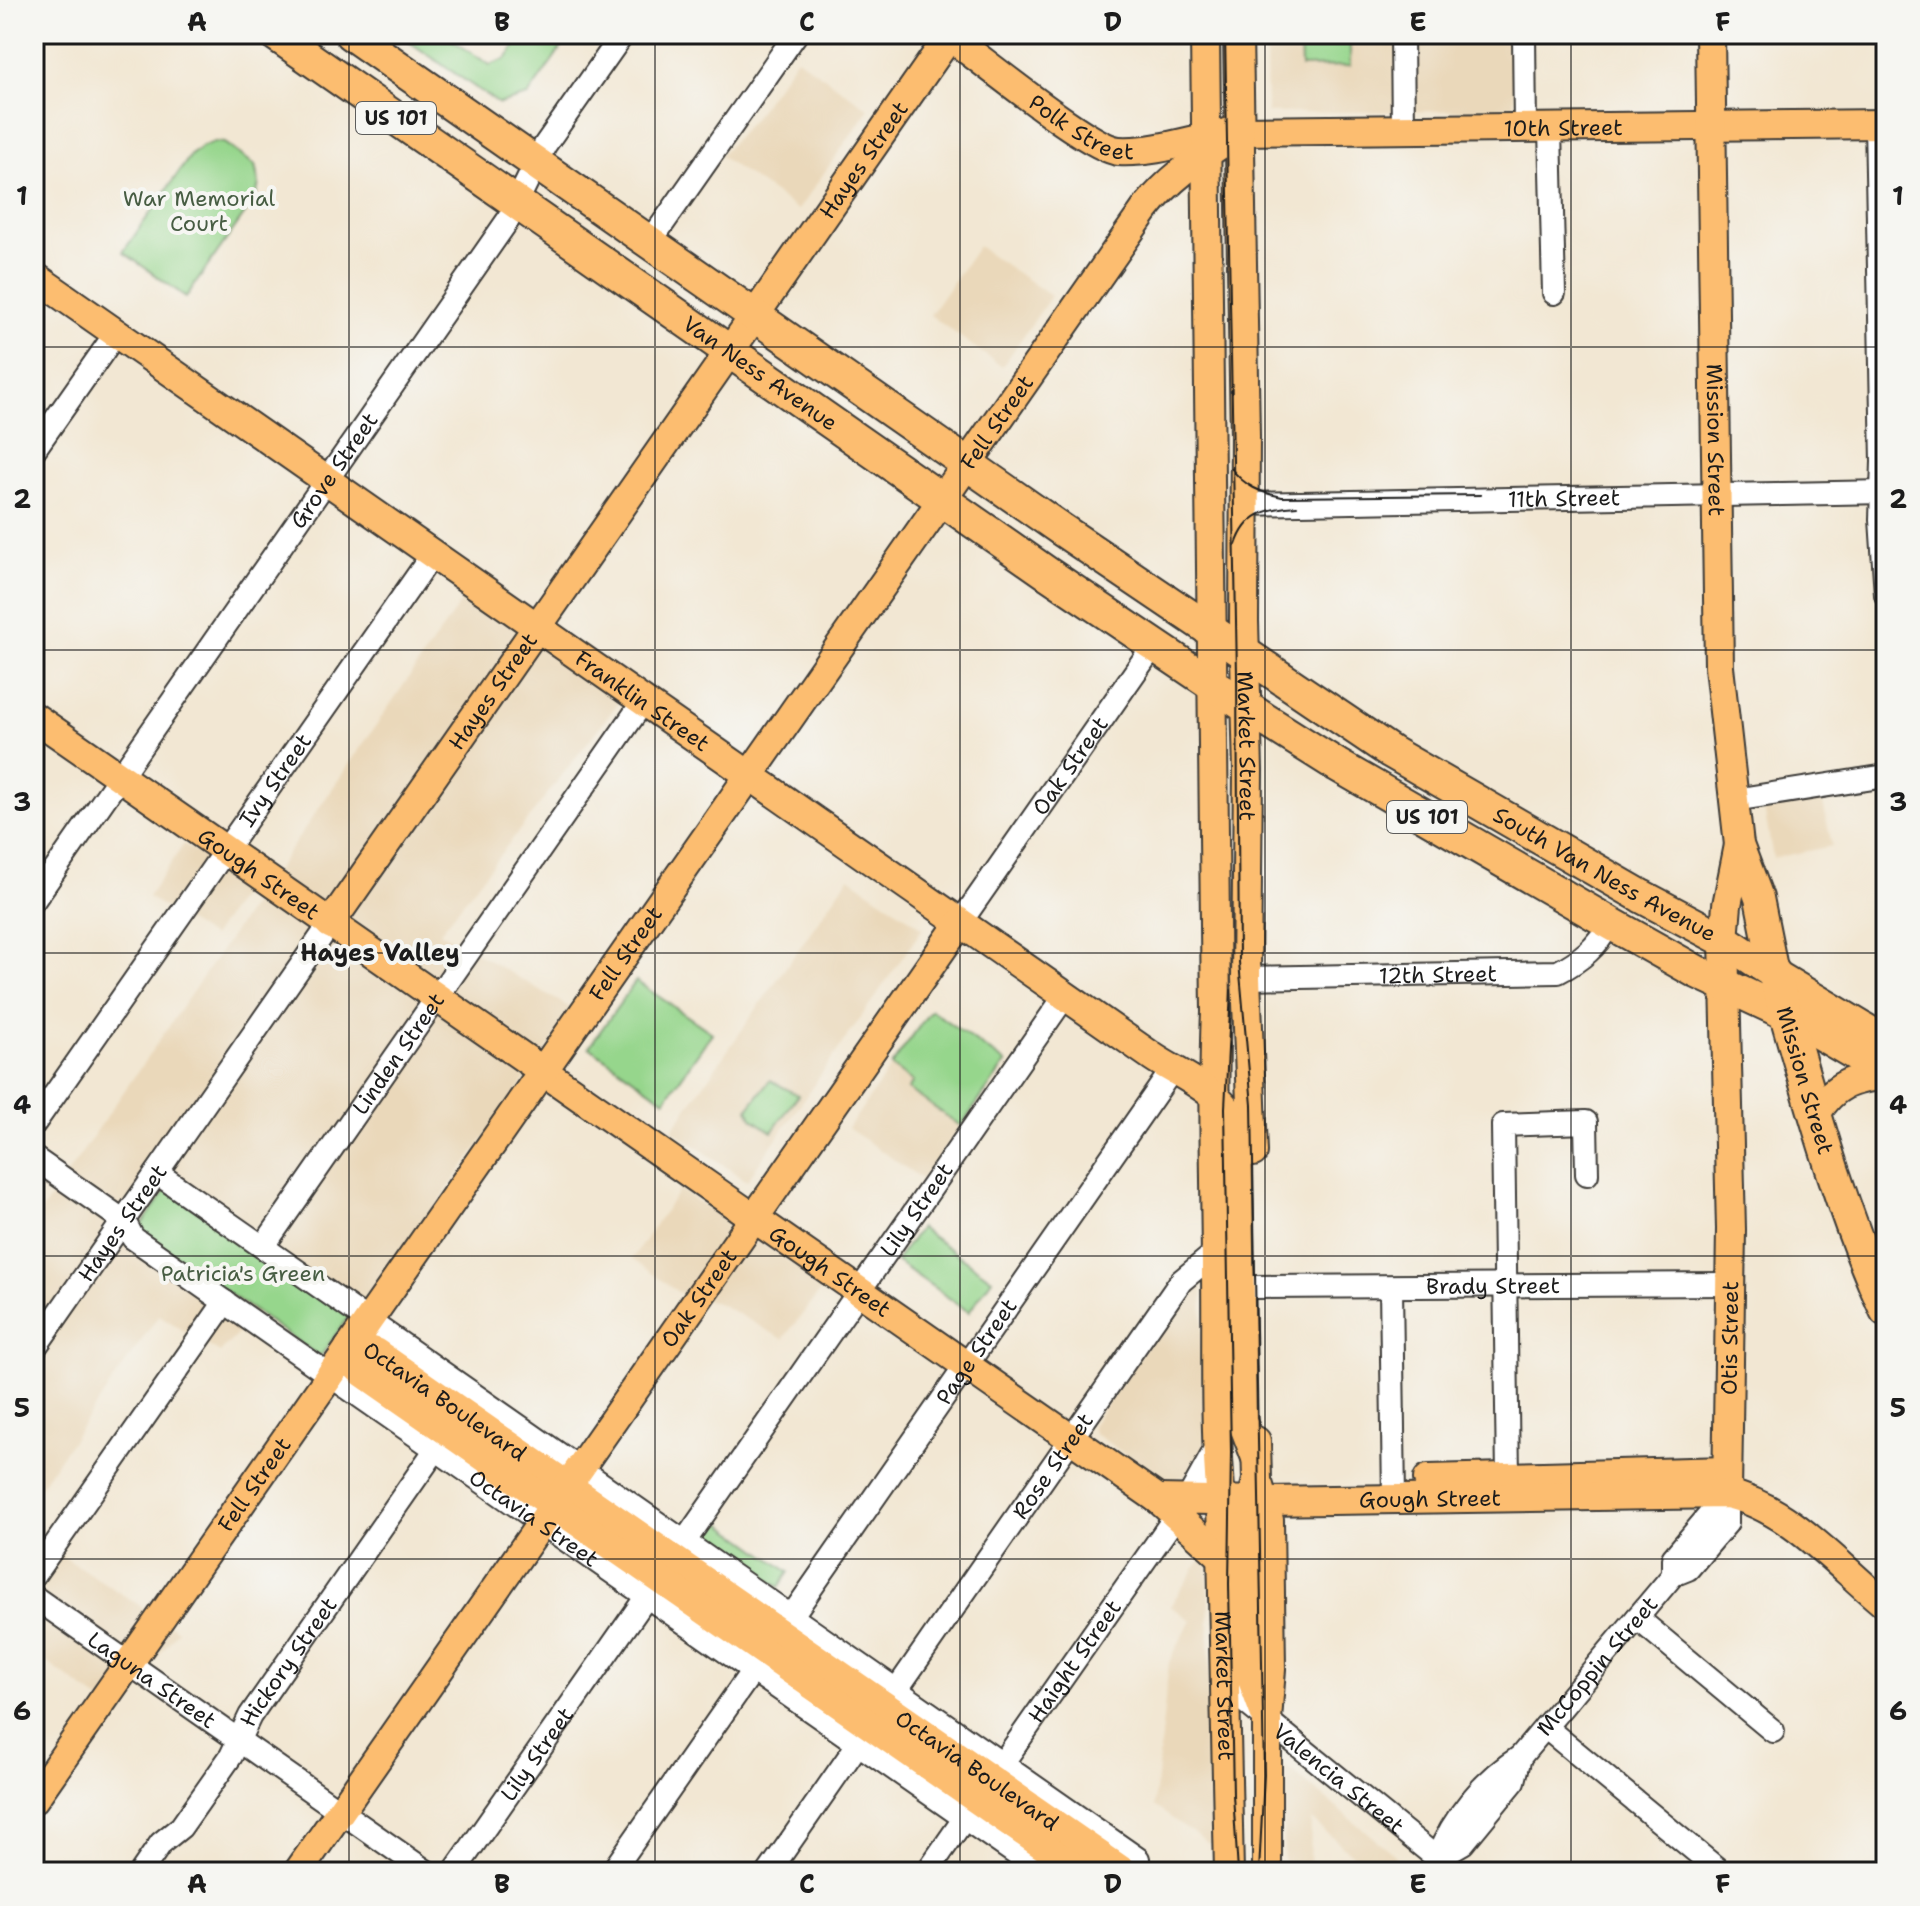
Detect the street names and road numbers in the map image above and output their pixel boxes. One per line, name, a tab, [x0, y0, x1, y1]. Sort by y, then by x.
street label: Polk Street	[1023, 87, 1134, 166]
street label: Hayes Street	[812, 95, 914, 224]
road number: US 101	[356, 102, 436, 134]
street label: 10th Street	[1503, 112, 1623, 143]
street label: Van Ness Avenue	[677, 309, 844, 437]
street label: Mission Street	[1700, 363, 1731, 516]
street label: Fell Street	[953, 369, 1040, 475]
street label: Grove Street	[283, 406, 384, 534]
street label: 11th Street	[1507, 482, 1620, 514]
street label: Hayes Street	[441, 627, 544, 756]
street label: Franklin Street	[569, 644, 715, 758]
street label: Market Street	[1231, 671, 1263, 821]
street label: Oak Street	[1025, 710, 1114, 821]
street label: Ivy Street	[232, 727, 317, 832]
street label: South Van Ness Avenue	[1488, 800, 1721, 948]
road number: US 101	[1387, 801, 1467, 833]
street label: Gough Street	[192, 821, 326, 926]
street label: Fell Street	[582, 900, 668, 1006]
street label: 12th Street	[1379, 959, 1497, 990]
street label: Linden Street	[345, 987, 451, 1120]
street label: Mission Street	[1770, 1003, 1841, 1158]
street label: Lily Street	[873, 1157, 959, 1262]
street label: Hayes Street	[71, 1158, 173, 1287]
street label: Gough Street	[764, 1218, 897, 1323]
street label: Oak Street	[654, 1243, 743, 1353]
street label: Brady Street	[1426, 1271, 1560, 1300]
street label: Otis Street	[1714, 1281, 1745, 1395]
street label: Page Street	[929, 1292, 1023, 1410]
street label: Octavia Boulevard	[360, 1335, 532, 1468]
street label: Rose Street	[1005, 1407, 1099, 1524]
street label: Fell Street	[211, 1431, 297, 1537]
street label: Octavia Street	[463, 1462, 605, 1573]
street label: Gough Street	[1359, 1483, 1501, 1514]
street label: McCoppin Street	[1530, 1590, 1664, 1742]
street label: Hickory Street	[233, 1591, 343, 1731]
street label: Haight Street	[1021, 1594, 1127, 1728]
street label: Market Street	[1209, 1610, 1241, 1761]
street label: Laguna Street	[82, 1625, 222, 1735]
street label: Lily Street	[494, 1701, 580, 1807]
street label: Octavia Boulevard	[890, 1703, 1065, 1837]
street label: Valencia Street	[1267, 1716, 1410, 1840]

